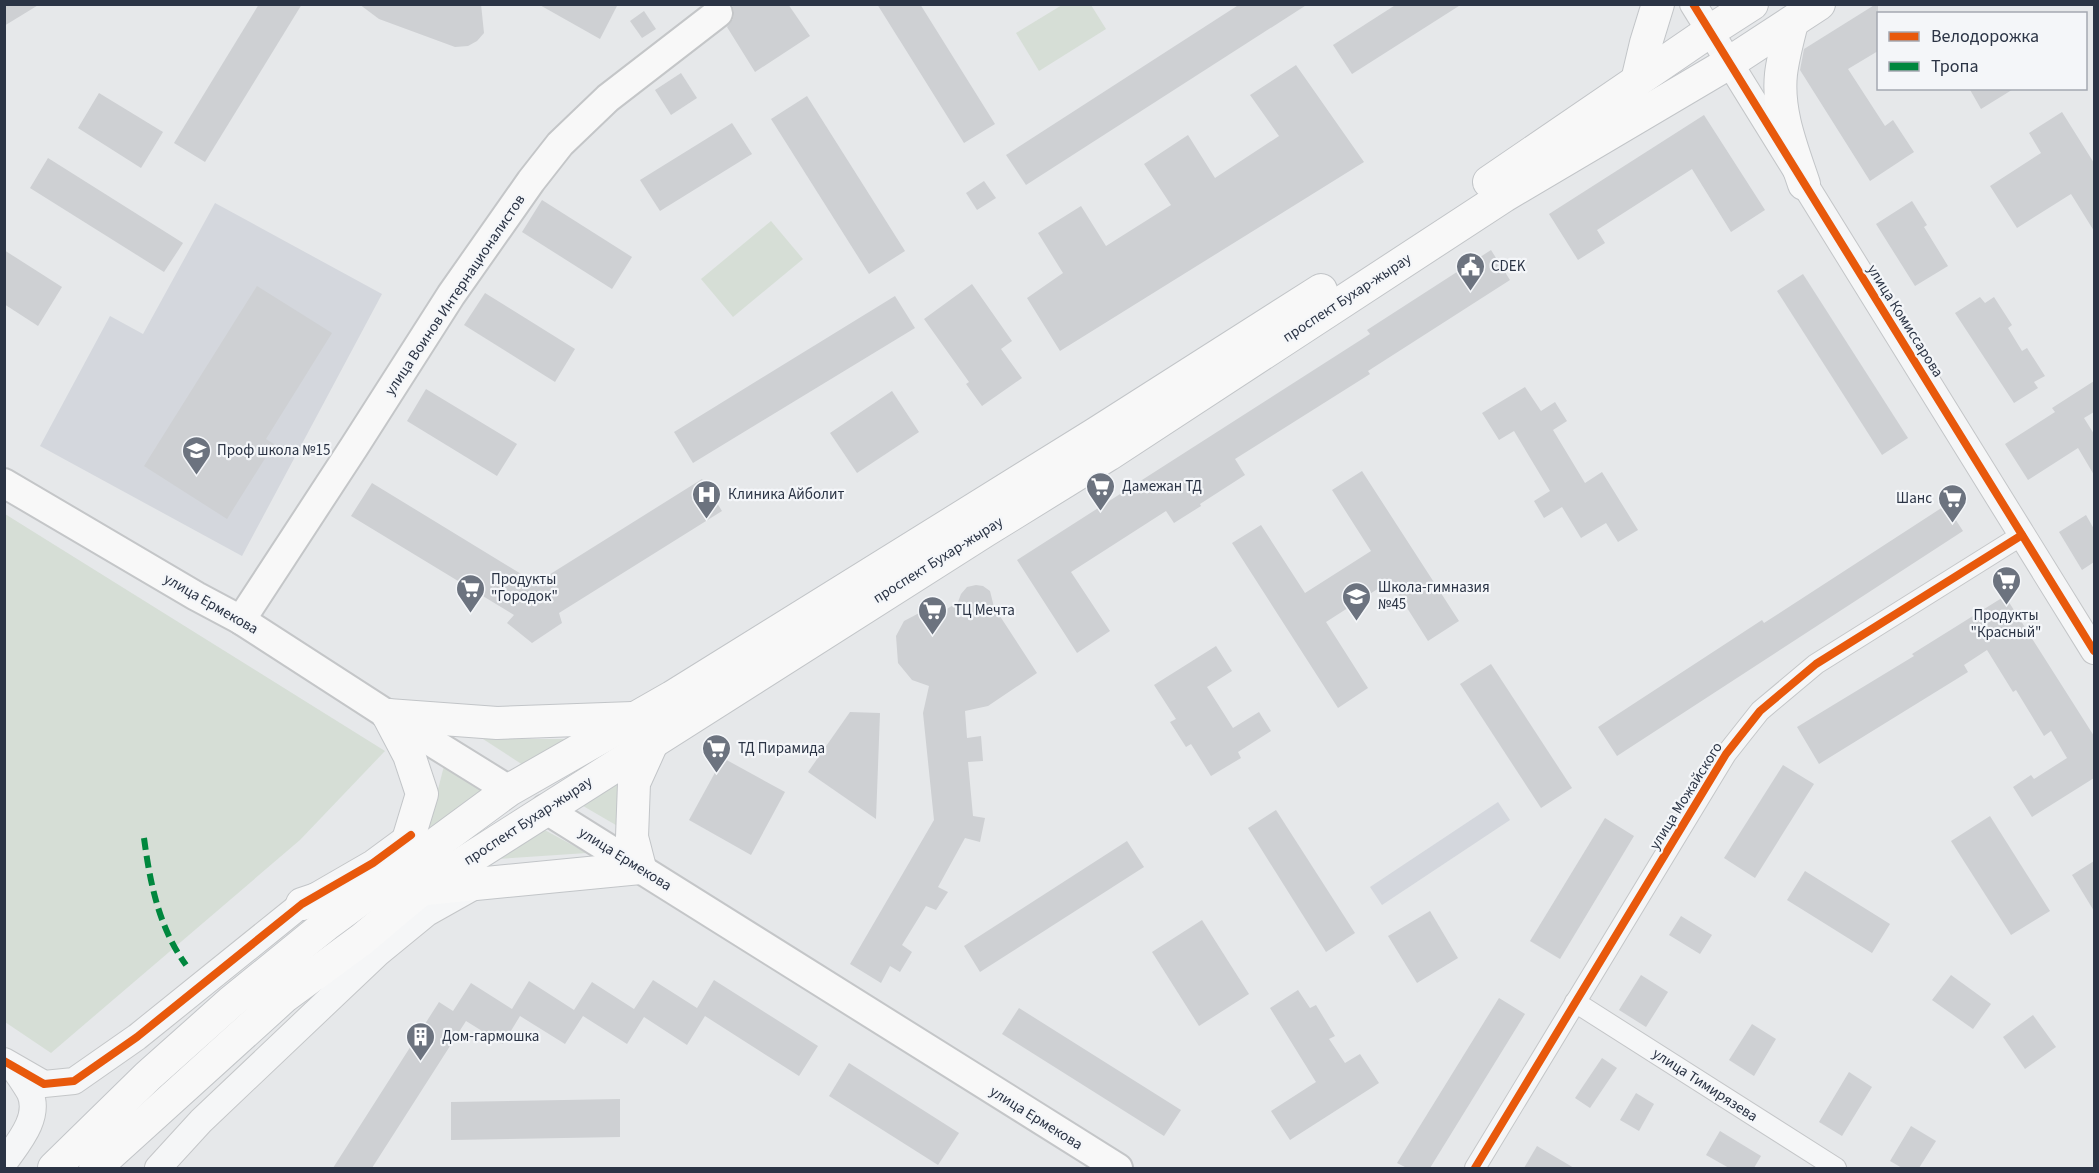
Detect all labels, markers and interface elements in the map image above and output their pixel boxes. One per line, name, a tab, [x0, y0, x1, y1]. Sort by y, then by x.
legend	[1877, 12, 2087, 90]
text: Велодорожка	[1931, 24, 2039, 49]
text: Тропа	[1931, 54, 1979, 79]
street label: улица Воинов Интернационалистов	[380, 190, 531, 400]
street label: проспект Бухар-жырау	[1279, 248, 1415, 348]
public building icon: CDEK	[1454, 250, 1486, 292]
place label: CDEK	[1491, 256, 1526, 277]
street label: улица Комиссарова	[1862, 261, 1948, 381]
school or university icon: Проф школа №15	[180, 434, 212, 476]
place label: Проф школа №15	[217, 440, 331, 461]
supermarket icon: Дамежан ТД	[1085, 470, 1117, 512]
place label: Дамежан ТД	[1122, 476, 1202, 497]
hospital icon: Клиника Айболит	[691, 478, 723, 520]
supermarket icon: Шанс	[1937, 482, 1969, 524]
place label: Клиника Айболит	[728, 484, 845, 505]
place label: Шанс	[1896, 488, 1932, 509]
street label: проспект Бухар-жырау	[869, 511, 1007, 609]
supermarket icon: Продукты "Красный"	[1990, 564, 2022, 606]
street label: улица Ермекова	[160, 568, 262, 640]
place label: Продукты "Городок"	[491, 569, 558, 607]
supermarket icon: Продукты "Городок"	[454, 572, 486, 614]
place label: Школа-гимназия №45	[1378, 577, 1490, 615]
school or university icon: Школа-гимназия №45	[1341, 580, 1373, 622]
supermarket icon: ТЦ Мечта	[917, 594, 949, 636]
place label: ТЦ Мечта	[954, 600, 1015, 621]
place label: Продукты "Красный"	[1971, 605, 2042, 643]
supermarket icon: ТД Пирамида	[701, 732, 733, 774]
place label: ТД Пирамида	[738, 738, 825, 759]
street label: улица Можайского	[1644, 738, 1728, 854]
street label: проспект Бухар-жырау	[460, 771, 596, 871]
street label: улица Ермекова	[575, 822, 675, 896]
building icon: Дом-гармошка	[405, 1020, 437, 1062]
place label: Дом-гармошка	[442, 1026, 539, 1047]
street label: улица Тимирязева	[1648, 1043, 1762, 1127]
street label: улица Ермекова	[986, 1081, 1086, 1155]

